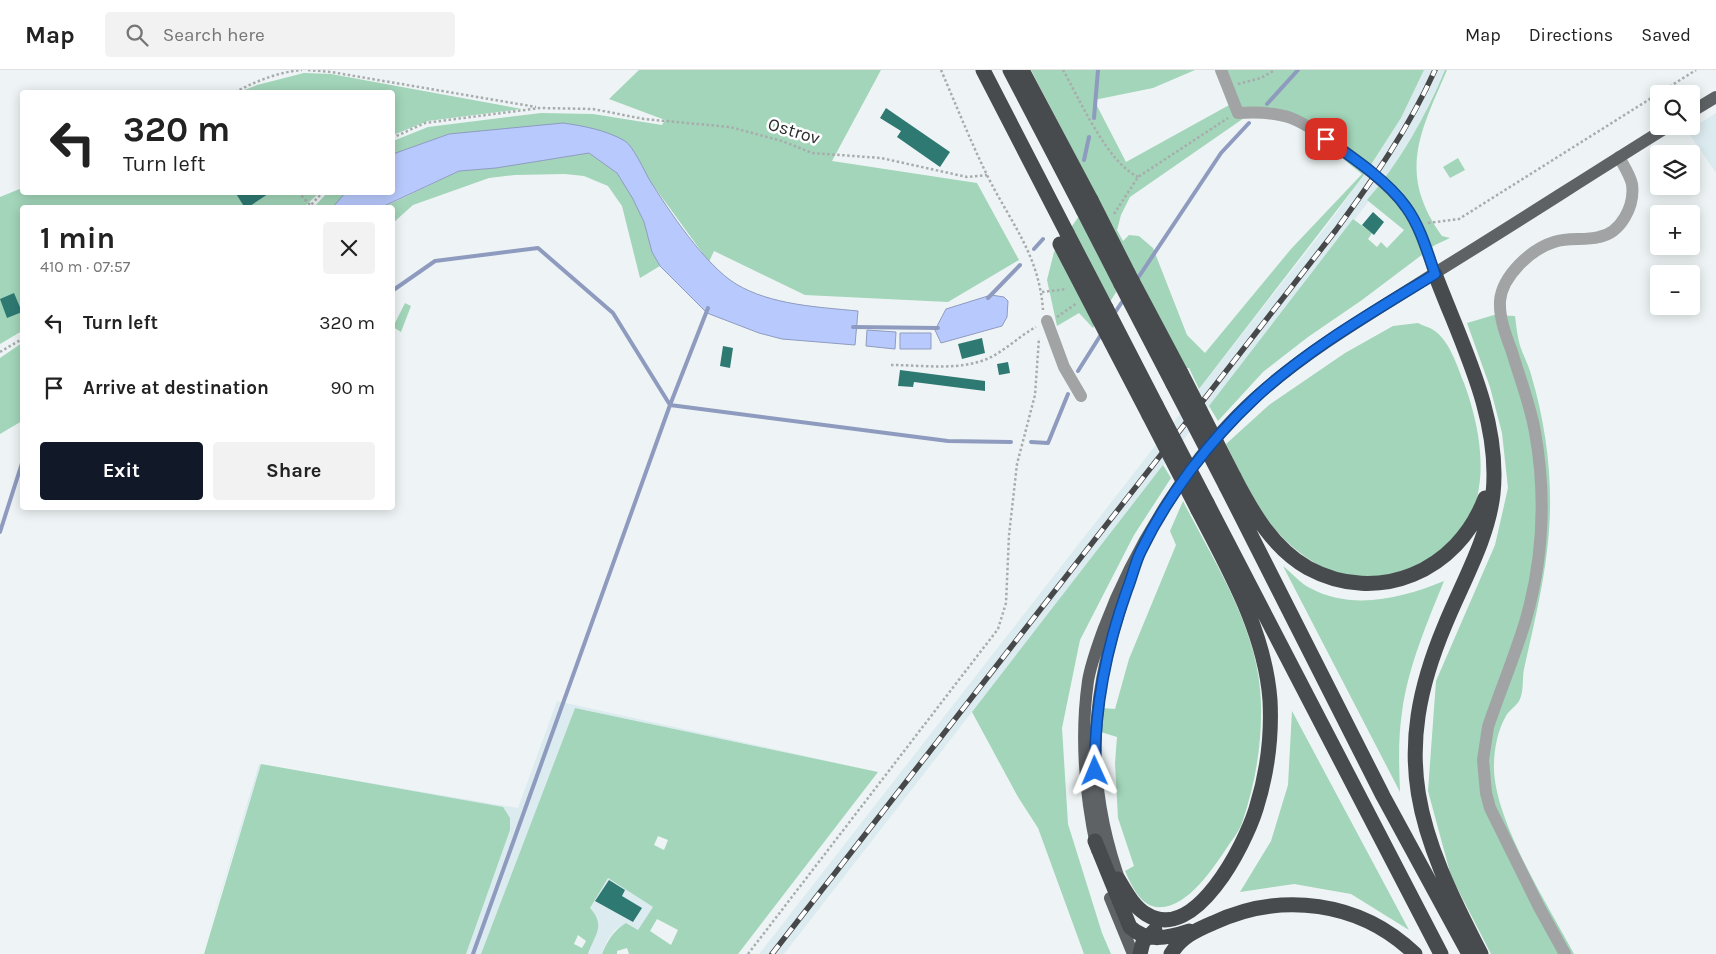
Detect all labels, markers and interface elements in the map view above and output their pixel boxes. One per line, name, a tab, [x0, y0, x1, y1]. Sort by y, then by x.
search box	[105, 12, 455, 57]
text: Map	[25, 21, 75, 49]
icon: search	[123, 21, 151, 49]
text: Search here	[163, 24, 265, 46]
text: Map	[1465, 24, 1501, 46]
text: Directions	[1529, 24, 1613, 46]
text: Saved	[1641, 24, 1691, 46]
map controls	[1650, 85, 1700, 315]
button: search	[1650, 85, 1700, 135]
text: 320 m	[123, 109, 230, 150]
icon: left	[40, 110, 105, 175]
street label: Ostrov	[765, 113, 823, 149]
pin	[1305, 118, 1347, 160]
icon: arrive	[1312, 125, 1340, 153]
button: layers	[1650, 145, 1700, 195]
text: Turn left	[123, 151, 206, 177]
button: +	[1650, 205, 1700, 255]
text: 1 min	[40, 220, 115, 256]
button: close	[323, 222, 375, 274]
text: 410 m · 07:57	[40, 257, 130, 276]
button: −	[1650, 265, 1700, 315]
icon: left	[40, 309, 68, 337]
text: Turn left	[83, 312, 158, 334]
text: 320 m	[319, 312, 375, 334]
icon: arrive	[40, 374, 68, 402]
text: Arrive at destination	[83, 377, 269, 399]
text: 90 m	[330, 377, 375, 399]
button: Exit	[40, 442, 203, 500]
button: Share	[213, 442, 375, 500]
position arrow	[1068, 744, 1120, 796]

